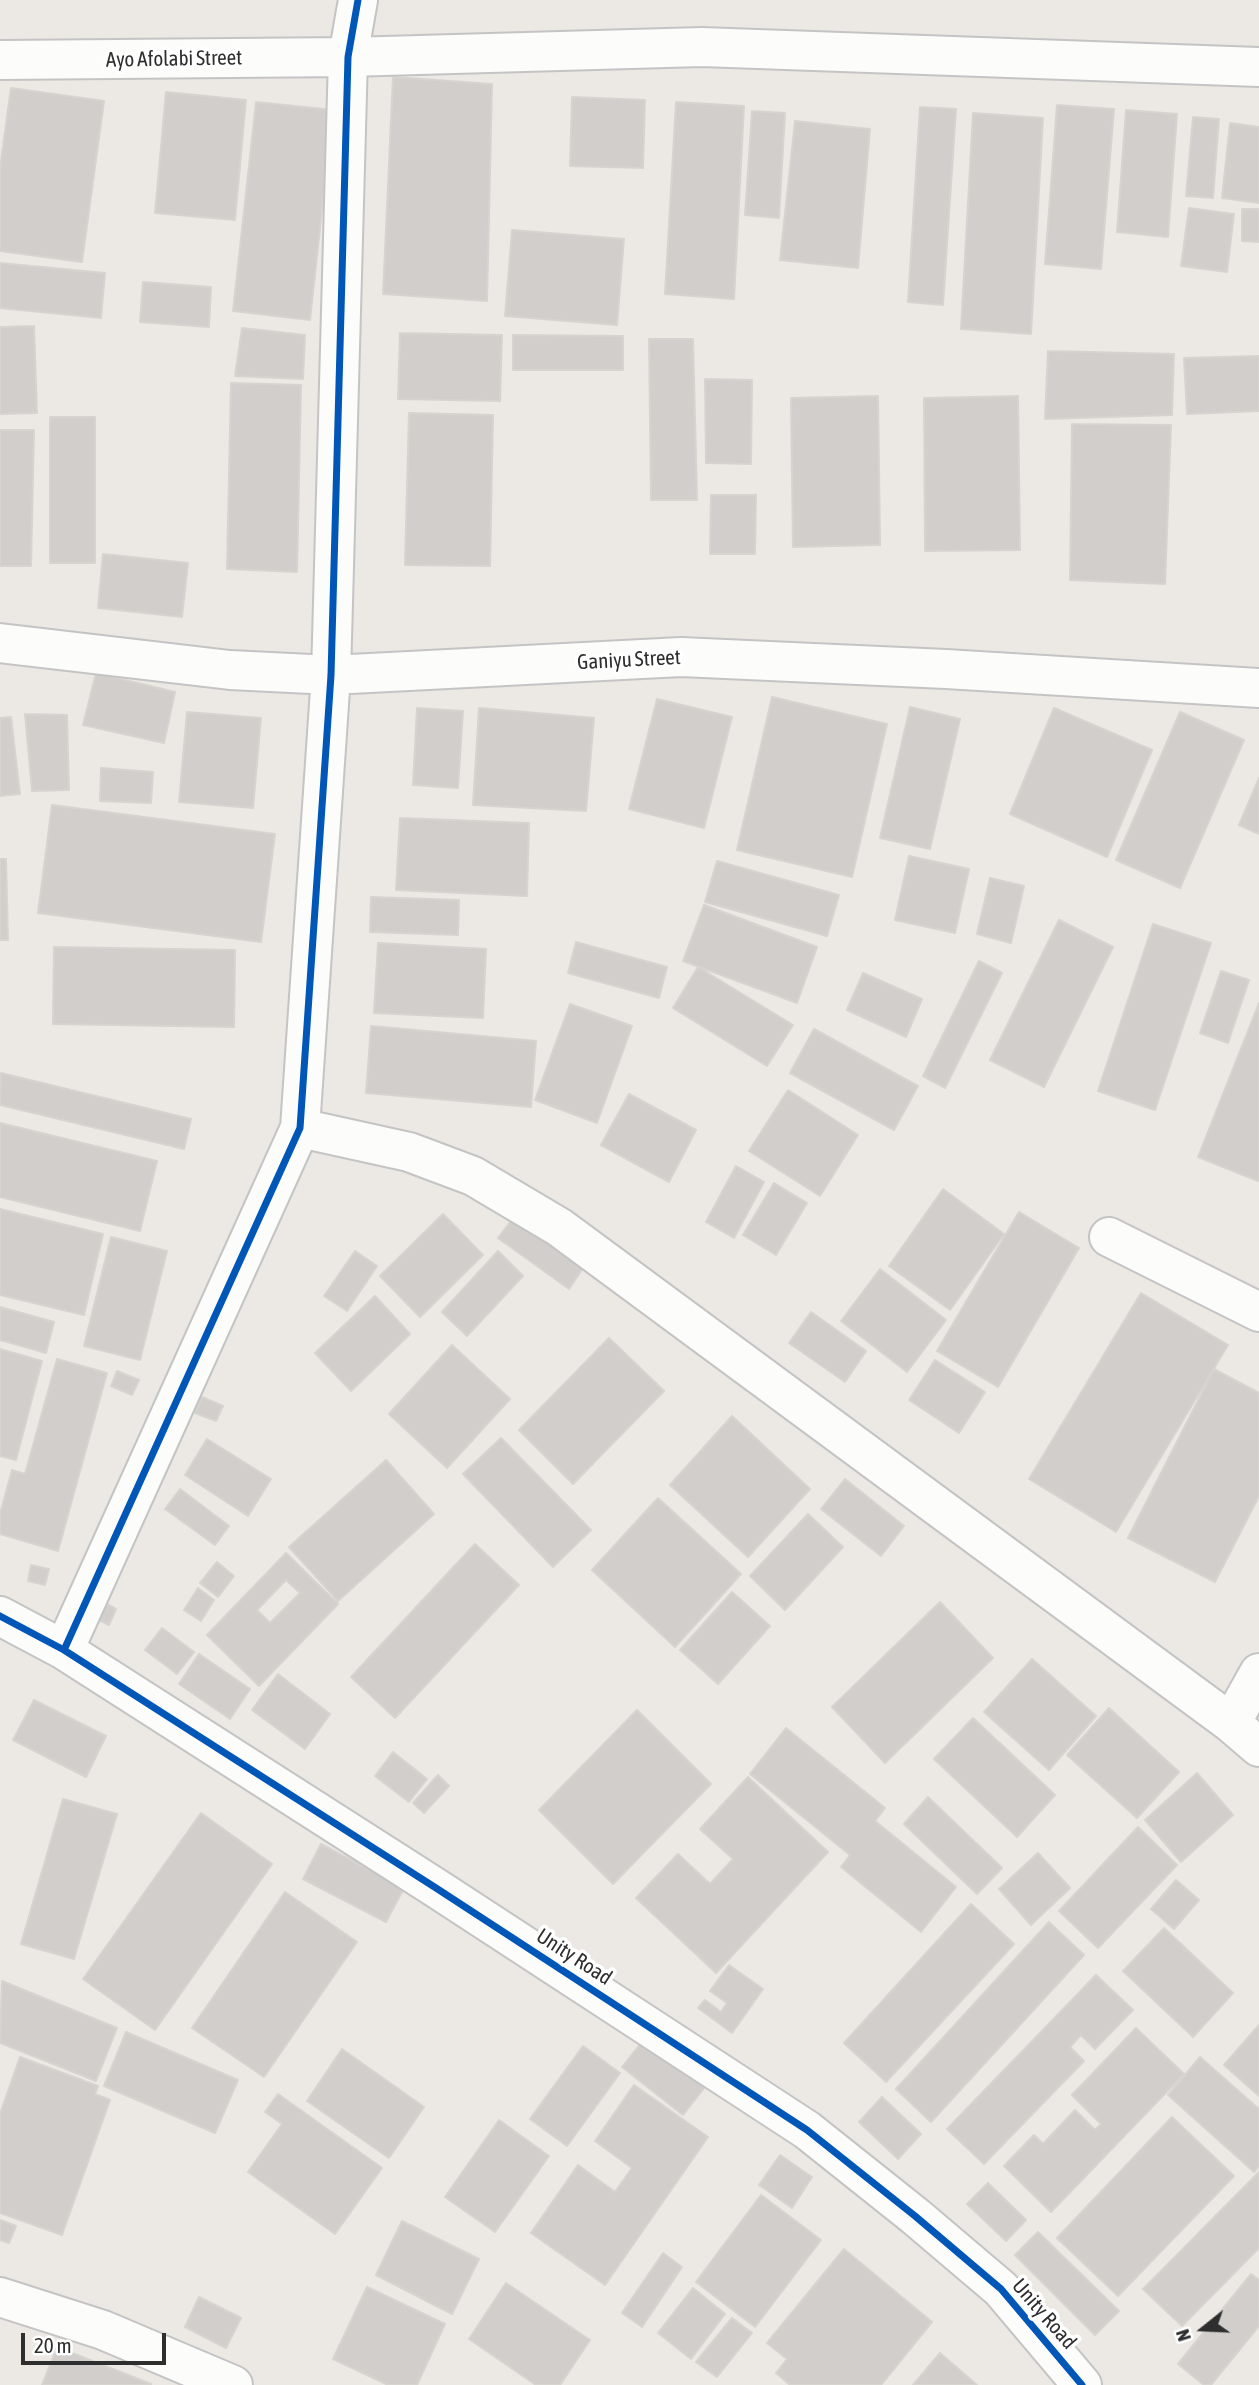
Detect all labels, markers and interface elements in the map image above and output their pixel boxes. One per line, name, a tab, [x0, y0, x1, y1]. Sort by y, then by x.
street label: Ayo Afolabi Street	[106, 45, 242, 73]
street label: Ganiyu Street	[577, 645, 681, 675]
street label: Unity Road	[531, 1923, 617, 1991]
street label: Unity Road	[1007, 2274, 1081, 2354]
north arrow	[1168, 2294, 1238, 2364]
scale bar	[24, 2318, 170, 2362]
text: N	[1171, 2327, 1195, 2344]
text: 20 m	[34, 2333, 72, 2357]

